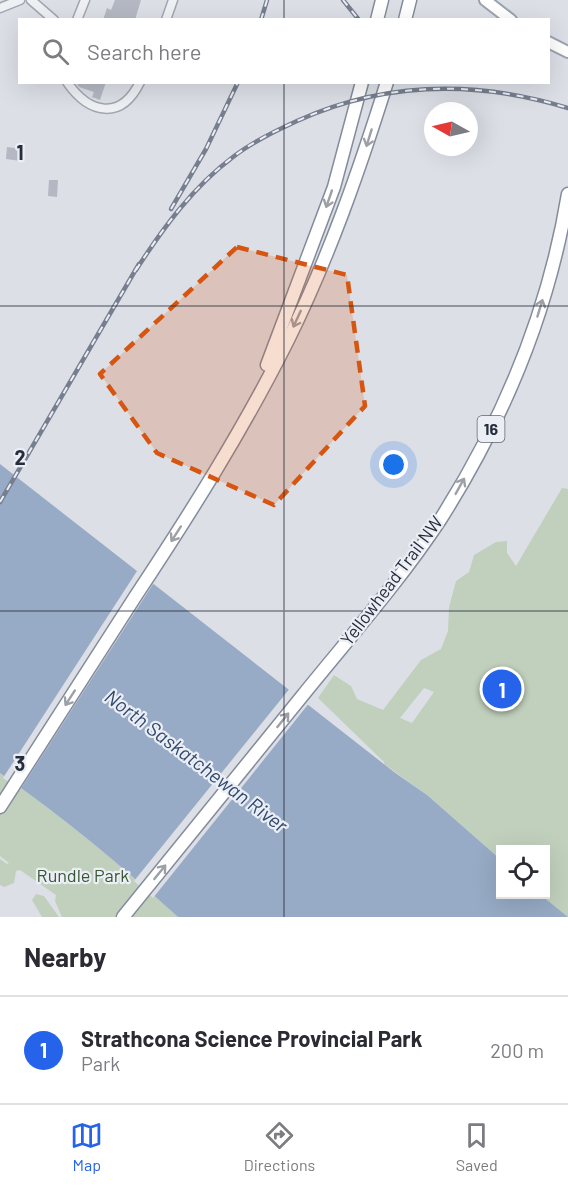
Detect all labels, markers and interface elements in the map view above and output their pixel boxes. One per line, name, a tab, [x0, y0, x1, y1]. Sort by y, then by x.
search box	[18, 18, 550, 84]
icon: search	[39, 35, 72, 68]
text: Search here	[87, 38, 201, 64]
north arrow	[424, 102, 478, 156]
one-way arrow	[363, 128, 374, 147]
text: 1	[16, 140, 24, 164]
one-way arrow	[323, 190, 334, 208]
one-way arrow	[535, 299, 546, 318]
one-way arrow	[291, 310, 303, 328]
road number: 16	[478, 416, 504, 442]
text: 2	[14, 445, 26, 469]
your location	[379, 450, 408, 479]
one-way arrow	[454, 478, 466, 495]
street label: Yellowhead Trail NW	[335, 511, 447, 649]
one-way arrow	[170, 525, 182, 542]
pin: 1	[482, 666, 522, 712]
water label: North Saskatchewan River	[101, 684, 293, 837]
one-way arrow	[64, 689, 76, 706]
one-way arrow	[276, 712, 289, 728]
text: 3	[15, 751, 25, 775]
map controls	[496, 845, 550, 899]
button: locate	[496, 845, 550, 899]
park label: Rundle Park	[37, 864, 129, 886]
one-way arrow	[154, 864, 167, 880]
text: Nearby	[24, 941, 106, 972]
text: Strathcona Science Provincial Park	[81, 1025, 423, 1051]
text: 1	[40, 1038, 47, 1062]
text: 200 m	[490, 1038, 544, 1062]
text: Park	[81, 1051, 120, 1075]
tab: Map	[70, 1119, 103, 1174]
tab: Directions	[244, 1119, 315, 1174]
tab: Saved	[456, 1119, 498, 1174]

